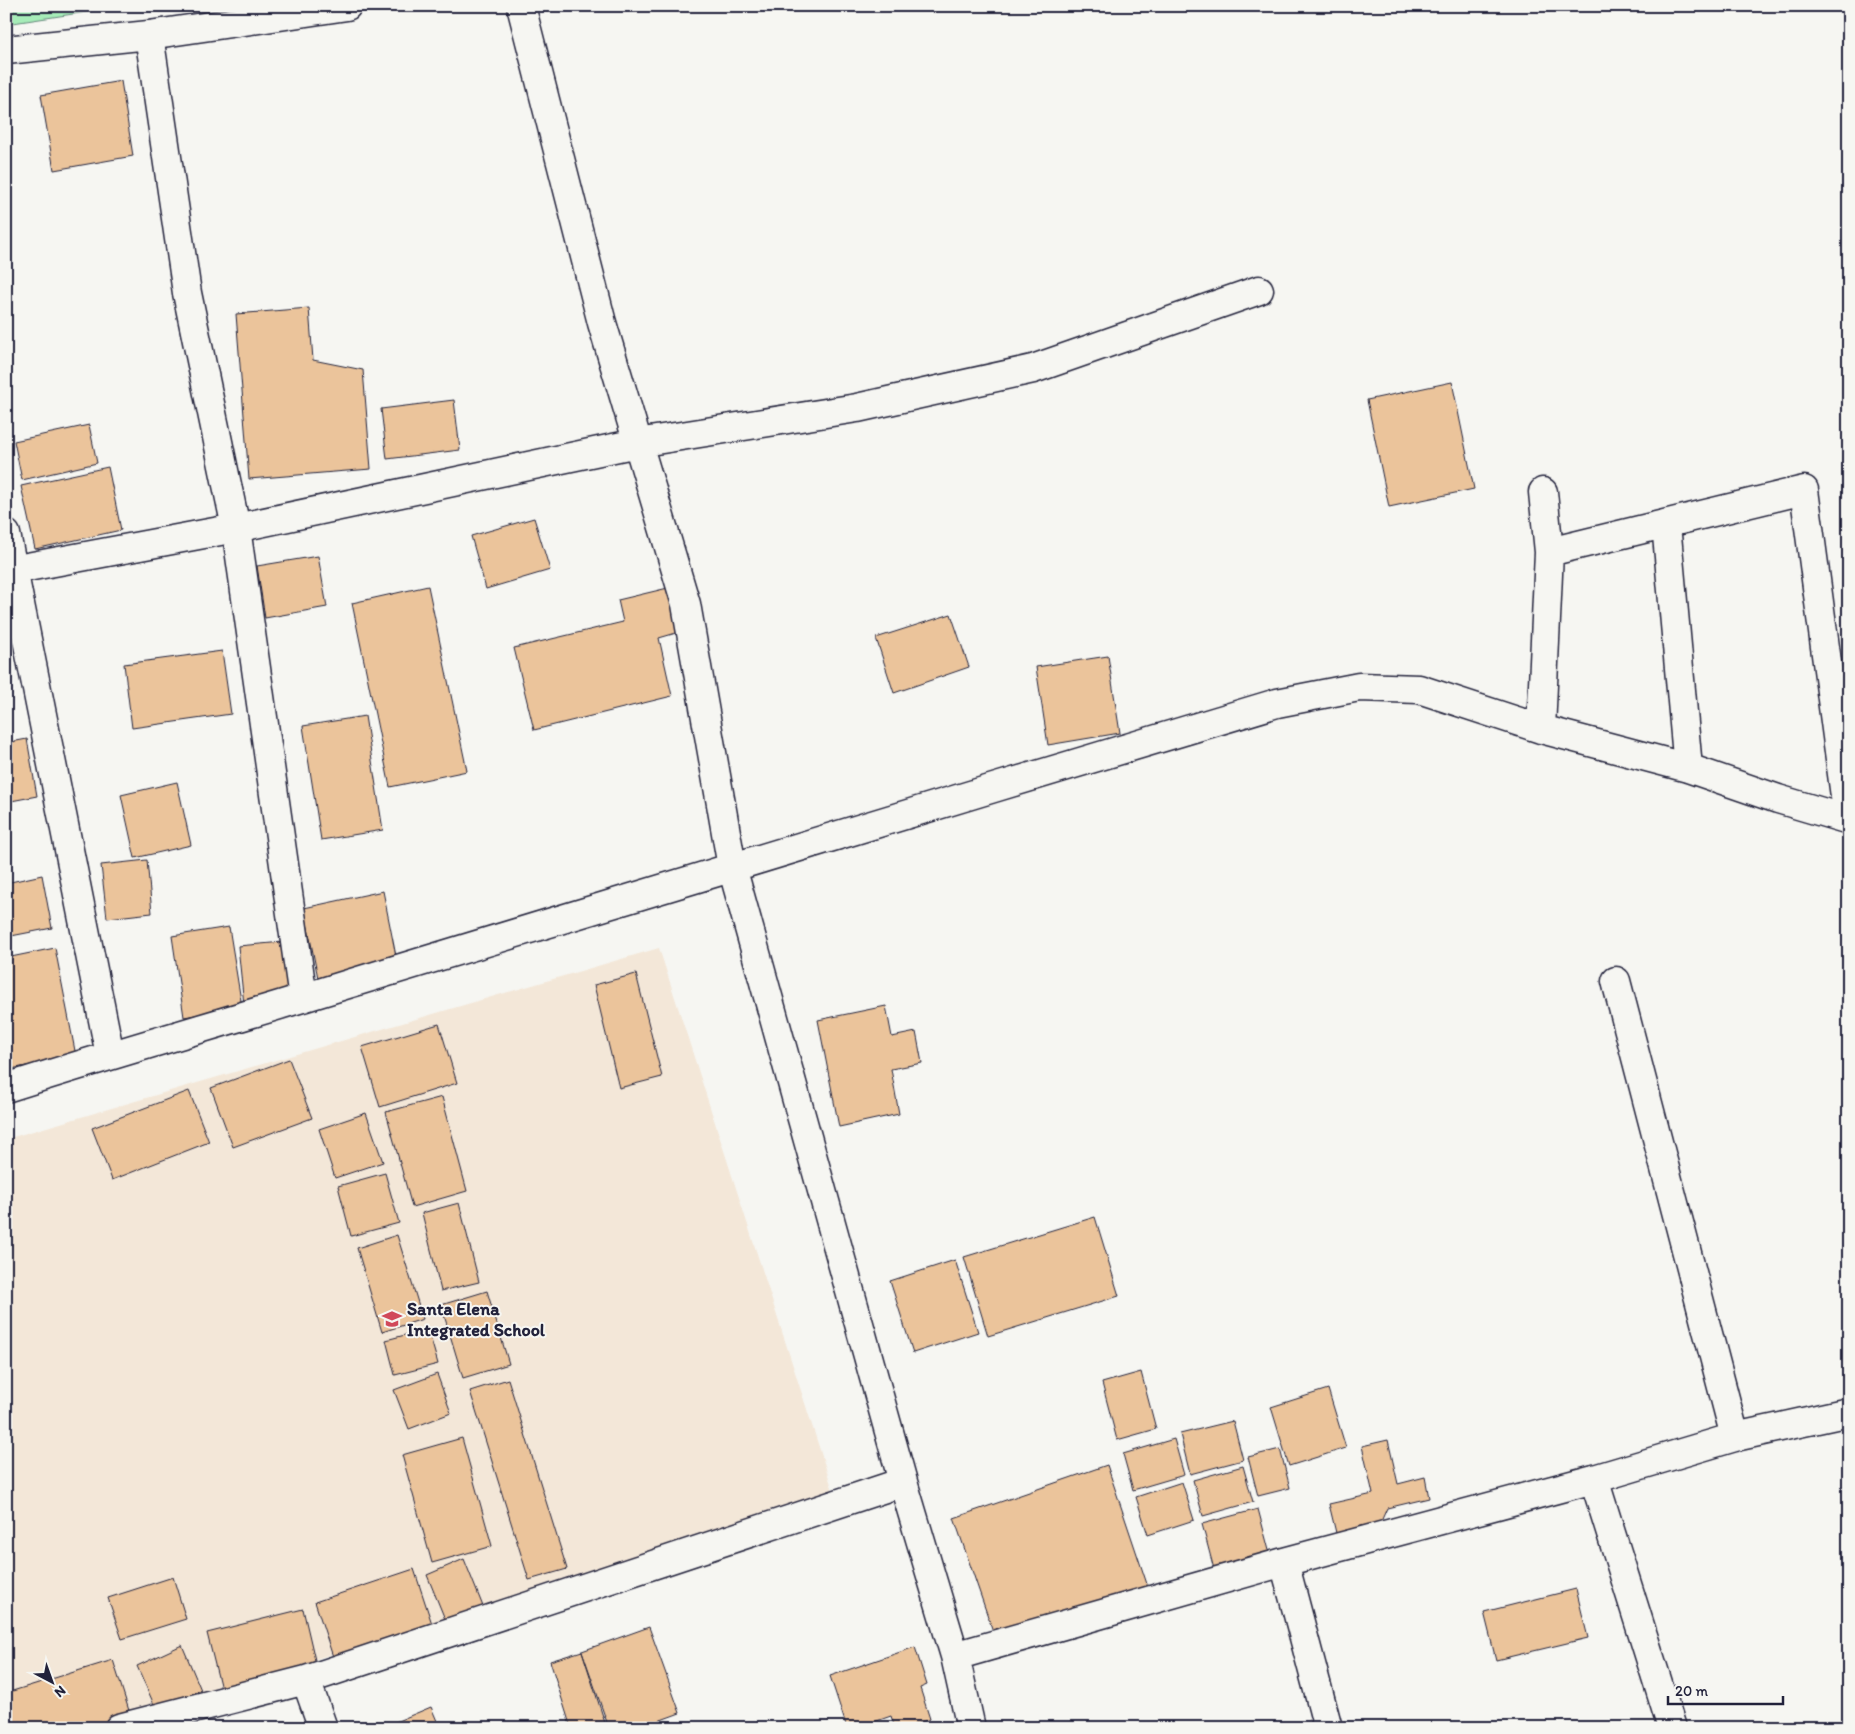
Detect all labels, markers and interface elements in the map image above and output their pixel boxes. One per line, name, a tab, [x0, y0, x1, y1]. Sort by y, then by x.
place label: Santa Elena Integrated School	[407, 1298, 546, 1341]
school or university icon: Santa Elena Integrated School	[381, 1308, 403, 1330]
north arrow	[28, 1656, 78, 1706]
scale bar	[1668, 1674, 1782, 1706]
text: N	[51, 1682, 69, 1701]
text: 20 m	[1675, 1682, 1709, 1700]

